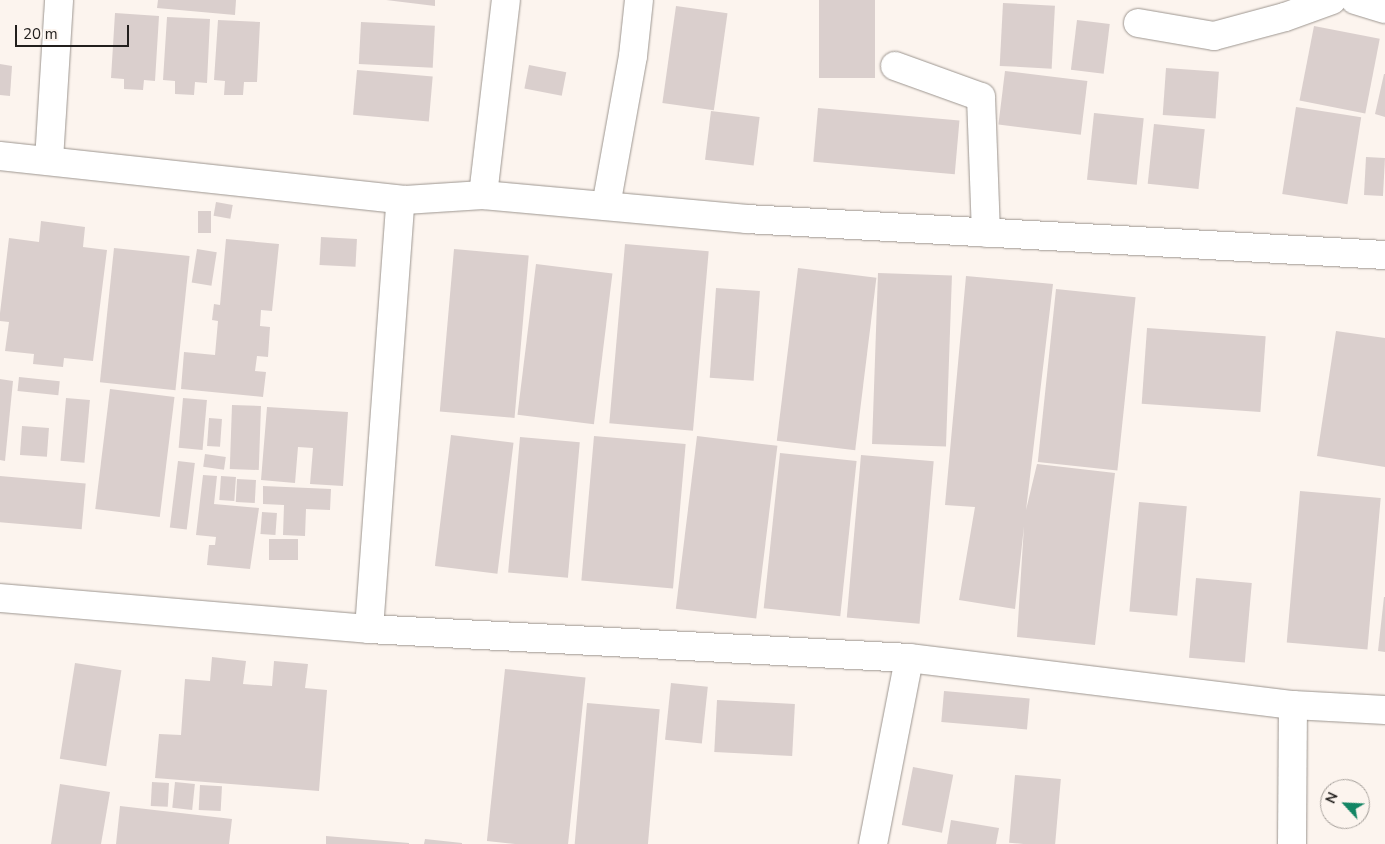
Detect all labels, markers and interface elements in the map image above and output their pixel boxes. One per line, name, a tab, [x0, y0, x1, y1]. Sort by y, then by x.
scale bar	[18, 15, 131, 47]
text: 20 m	[23, 24, 58, 44]
north arrow	[1320, 779, 1370, 829]
text: N	[1321, 789, 1343, 807]

